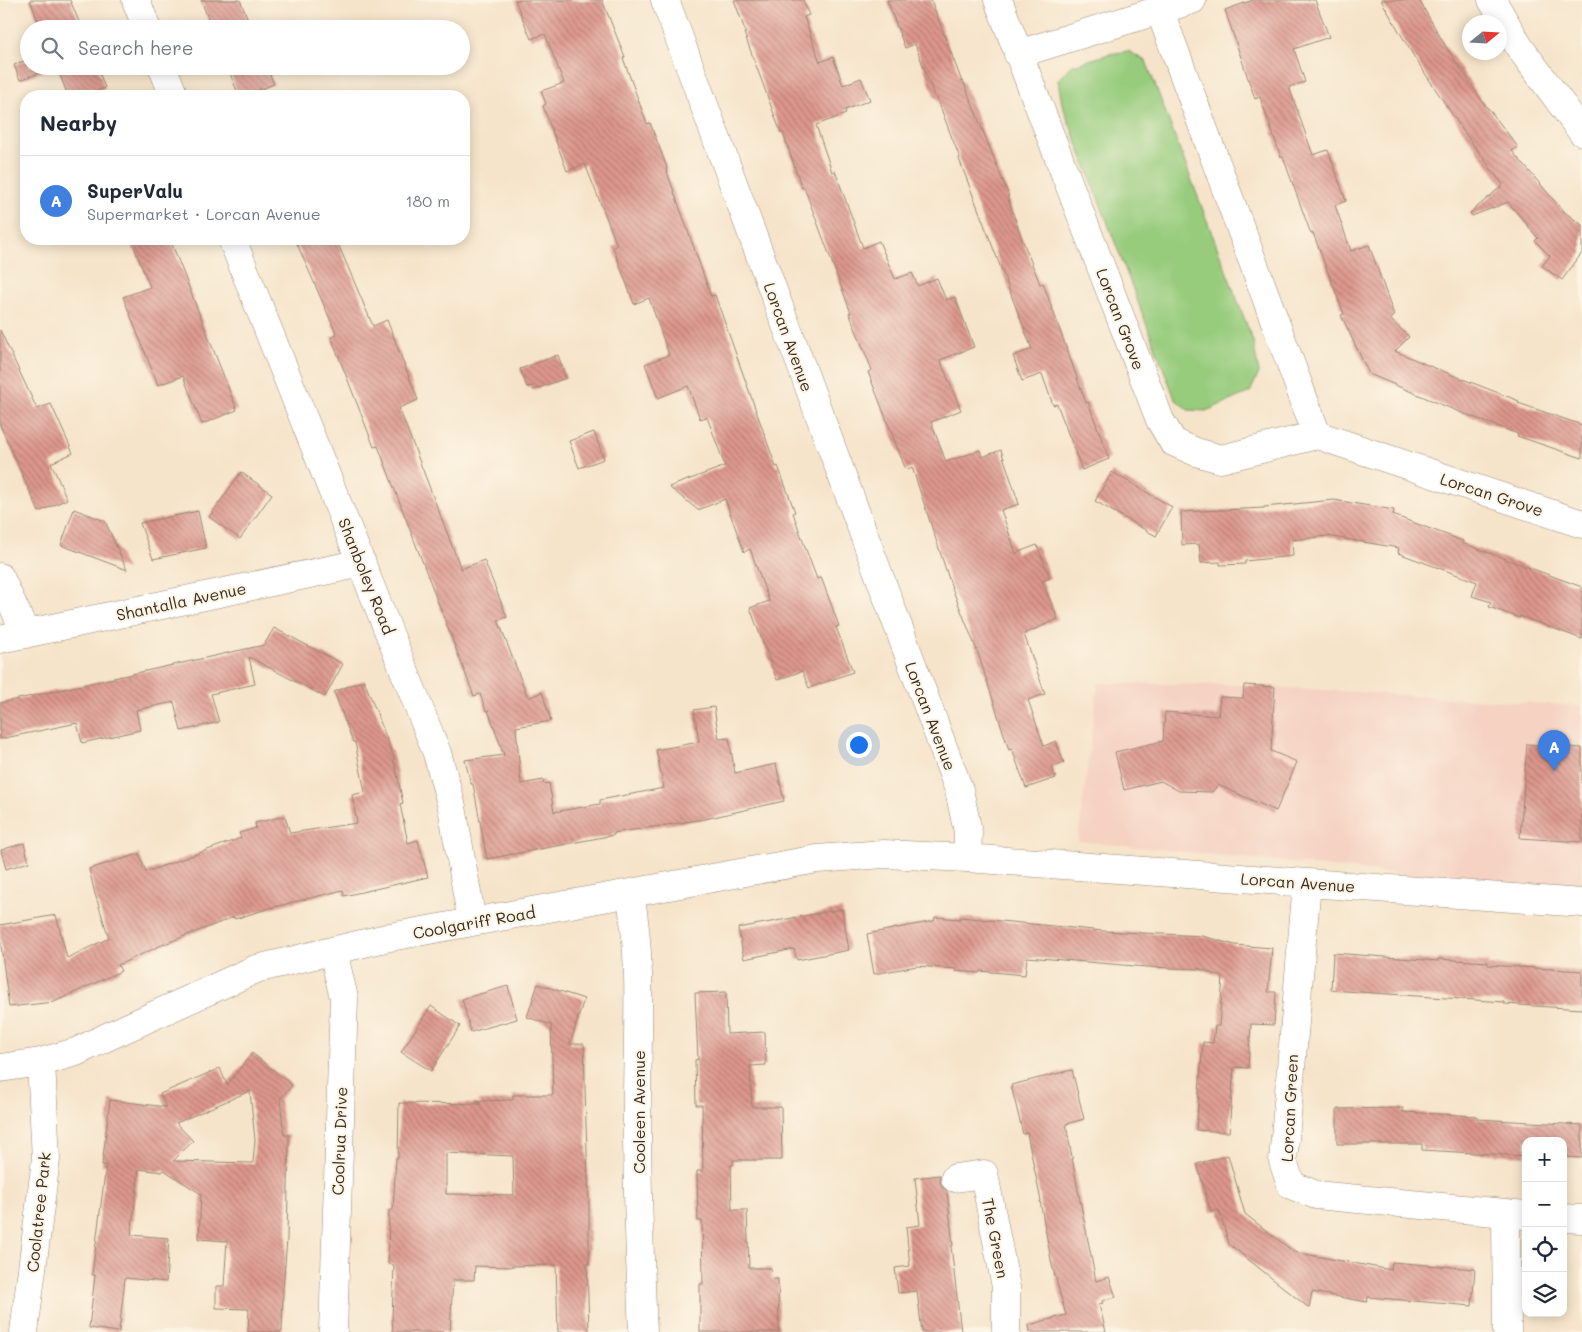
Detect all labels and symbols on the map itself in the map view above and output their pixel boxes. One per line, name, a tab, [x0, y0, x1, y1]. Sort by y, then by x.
north arrow	[1462, 15, 1507, 60]
street label: Lorcan Grove	[1092, 265, 1150, 373]
street label: Lorcan Avenue	[760, 280, 818, 394]
street label: Lorcan Grove	[1438, 467, 1546, 521]
street label: Shanboley Road	[334, 515, 400, 637]
street label: Shantalla Avenue	[114, 577, 248, 625]
street label: Lorcan Avenue	[901, 659, 961, 773]
pin: A	[1538, 730, 1570, 771]
your location	[846, 732, 872, 758]
street label: Lorcan Avenue	[1240, 868, 1356, 896]
street label: Coolgariff Road	[411, 901, 537, 943]
street label: Cooleen Avenue	[628, 1050, 649, 1174]
street label: Lorcan Green	[1276, 1054, 1302, 1162]
street label: Coolrua Drive	[327, 1086, 351, 1196]
street label: Coolatree Park	[21, 1151, 55, 1273]
street label: The Green	[978, 1196, 1014, 1280]

